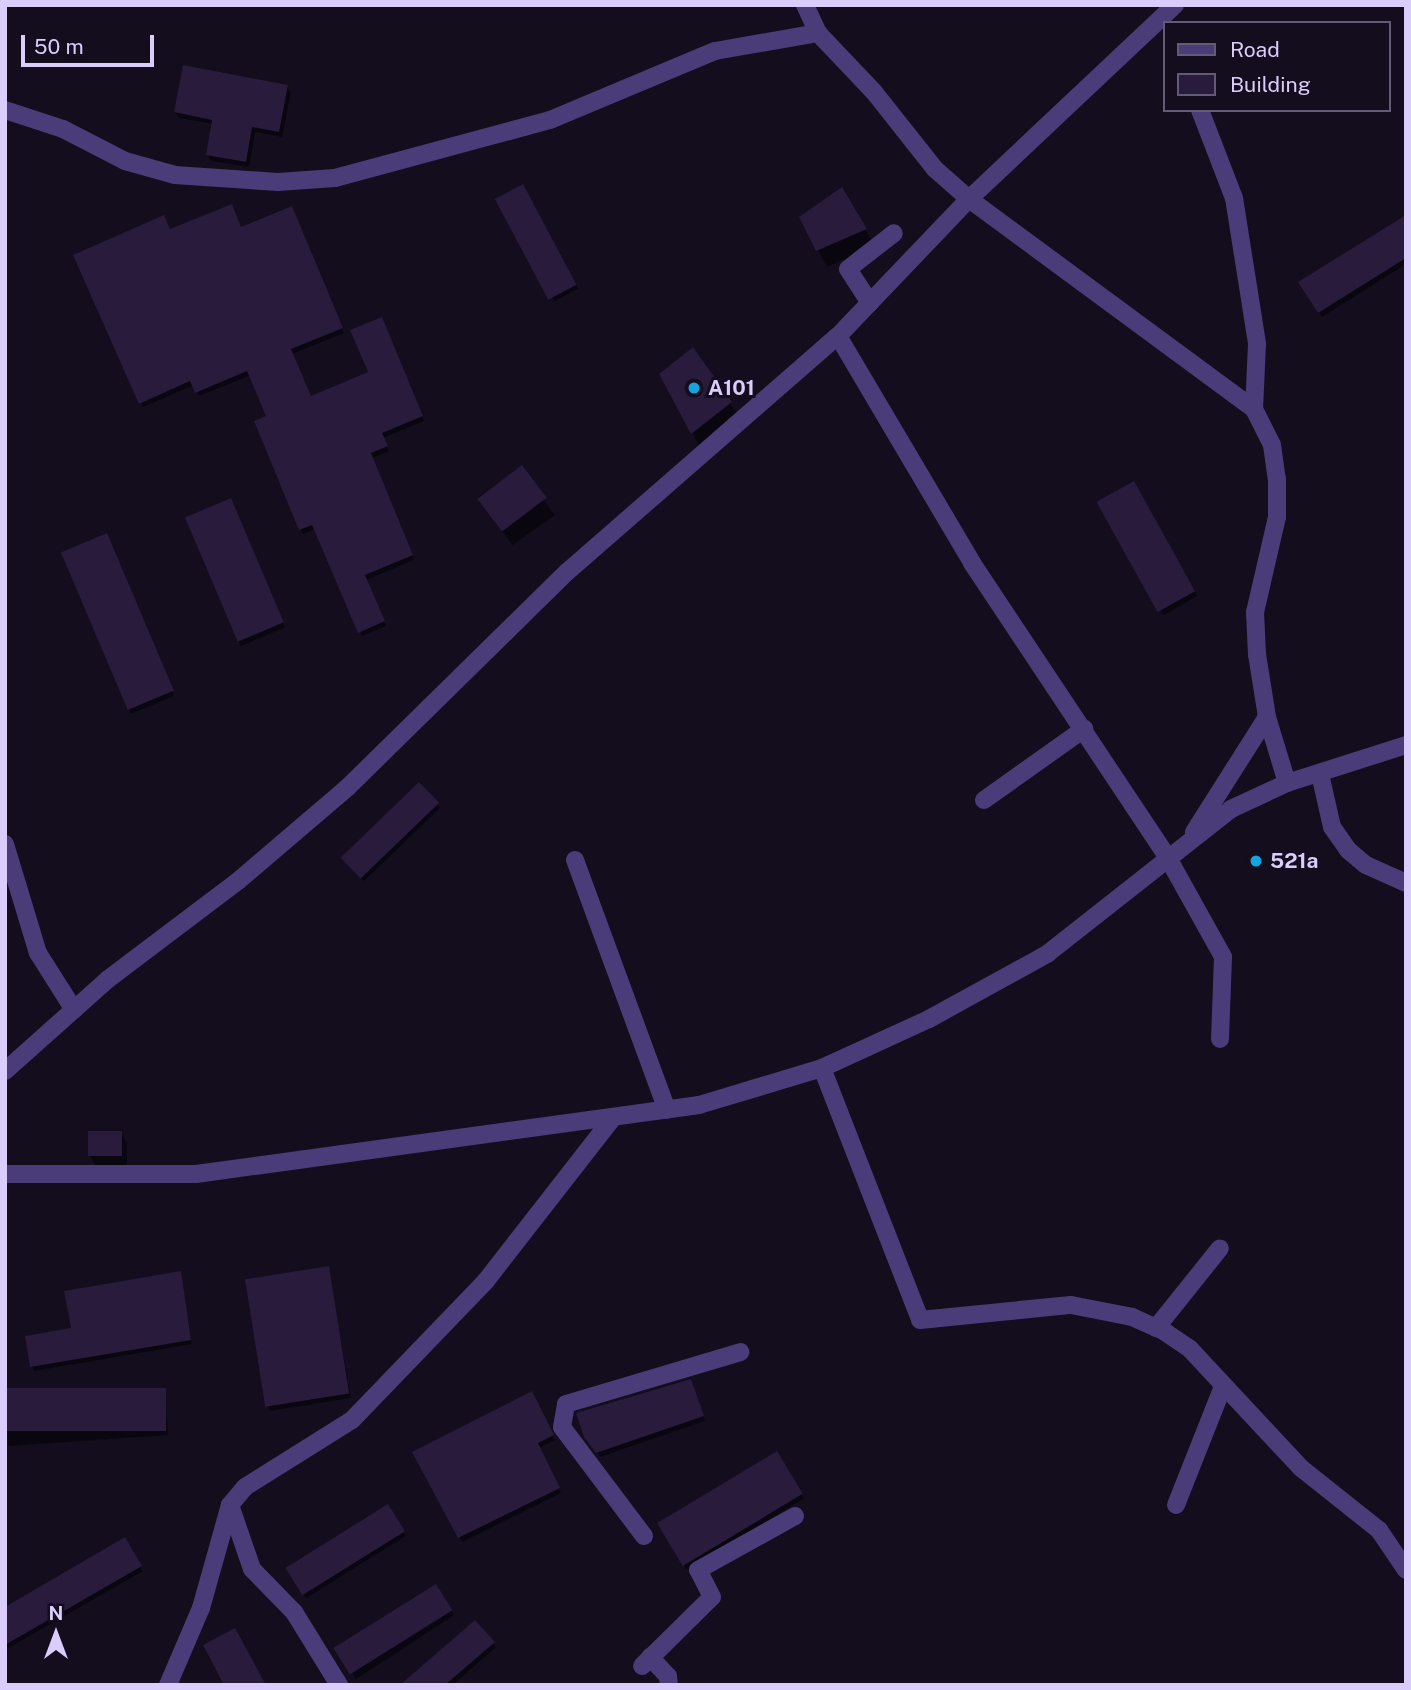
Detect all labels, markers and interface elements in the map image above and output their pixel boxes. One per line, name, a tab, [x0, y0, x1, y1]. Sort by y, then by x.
scale bar	[24, 21, 158, 65]
legend	[1162, 21, 1390, 112]
text: 50 m	[34, 34, 84, 59]
text: Road	[1230, 37, 1280, 62]
text: Building	[1230, 72, 1311, 97]
place label: A101	[708, 375, 755, 401]
marker: A101	[686, 380, 702, 396]
place label: 521a	[1270, 848, 1318, 874]
marker: 521a	[1248, 853, 1264, 869]
north arrow	[21, 1599, 91, 1669]
text: N	[49, 1602, 63, 1624]

